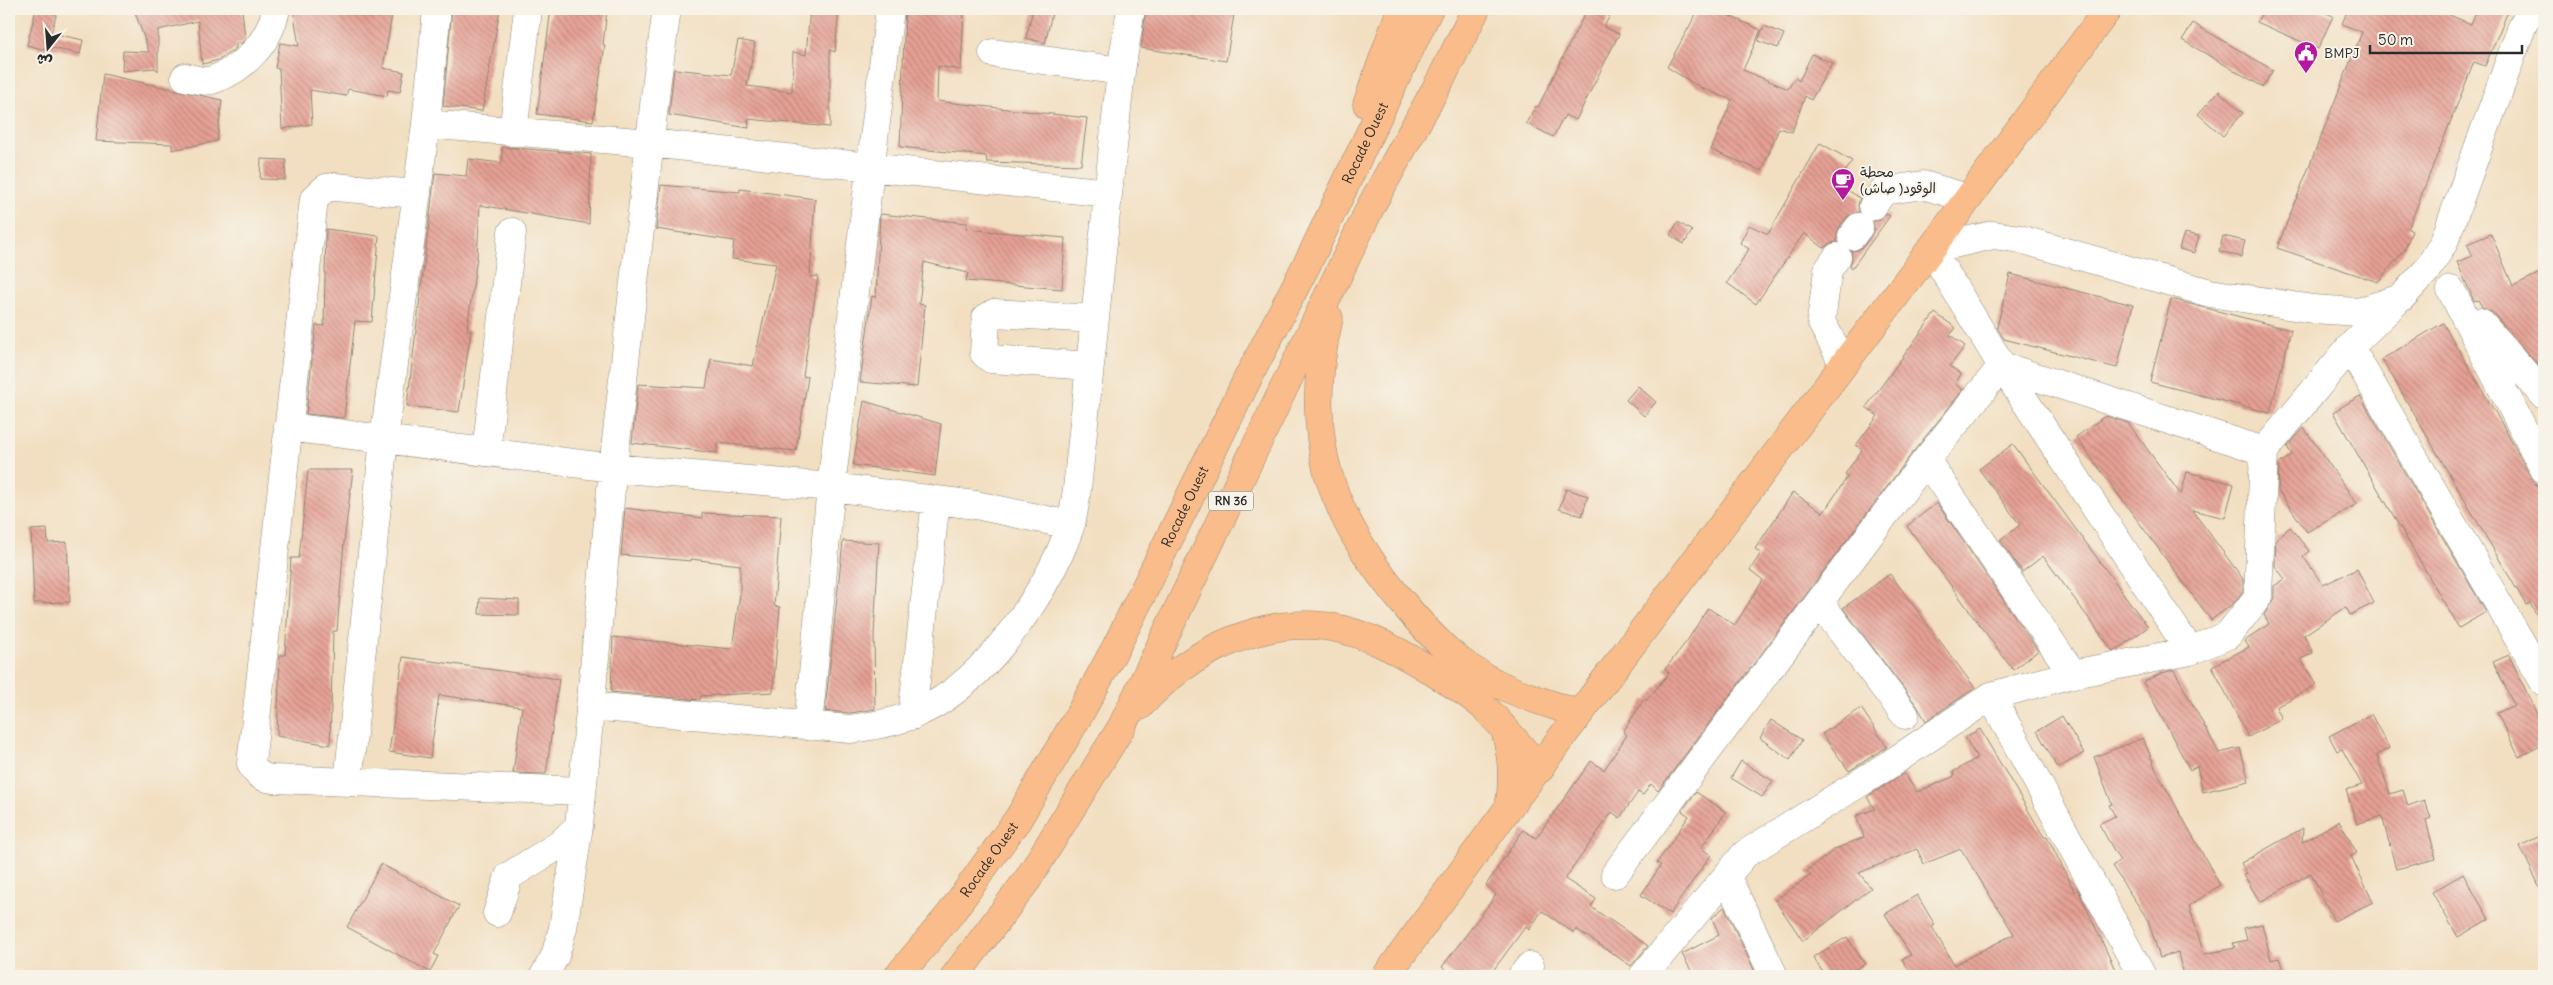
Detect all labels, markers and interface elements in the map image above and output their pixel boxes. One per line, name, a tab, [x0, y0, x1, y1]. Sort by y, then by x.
north arrow	[22, 22, 72, 72]
scale bar	[2370, 22, 2523, 54]
text: 50 m	[2378, 30, 2413, 49]
public building icon: BMPJ	[2293, 40, 2319, 74]
place label: BMPJ	[2324, 44, 2360, 62]
text: ش	[34, 50, 54, 71]
street label: Rocade Ouest	[1338, 99, 1392, 187]
place label: محطة الوقود( صاش)	[1860, 163, 1936, 198]
cafe icon: محطة الوقود( صاش)	[1830, 167, 1856, 201]
street label: Rocade Ouest	[1157, 463, 1212, 550]
road number: RN 36	[1208, 492, 1254, 511]
street label: Rocade Ouest	[956, 818, 1022, 901]

